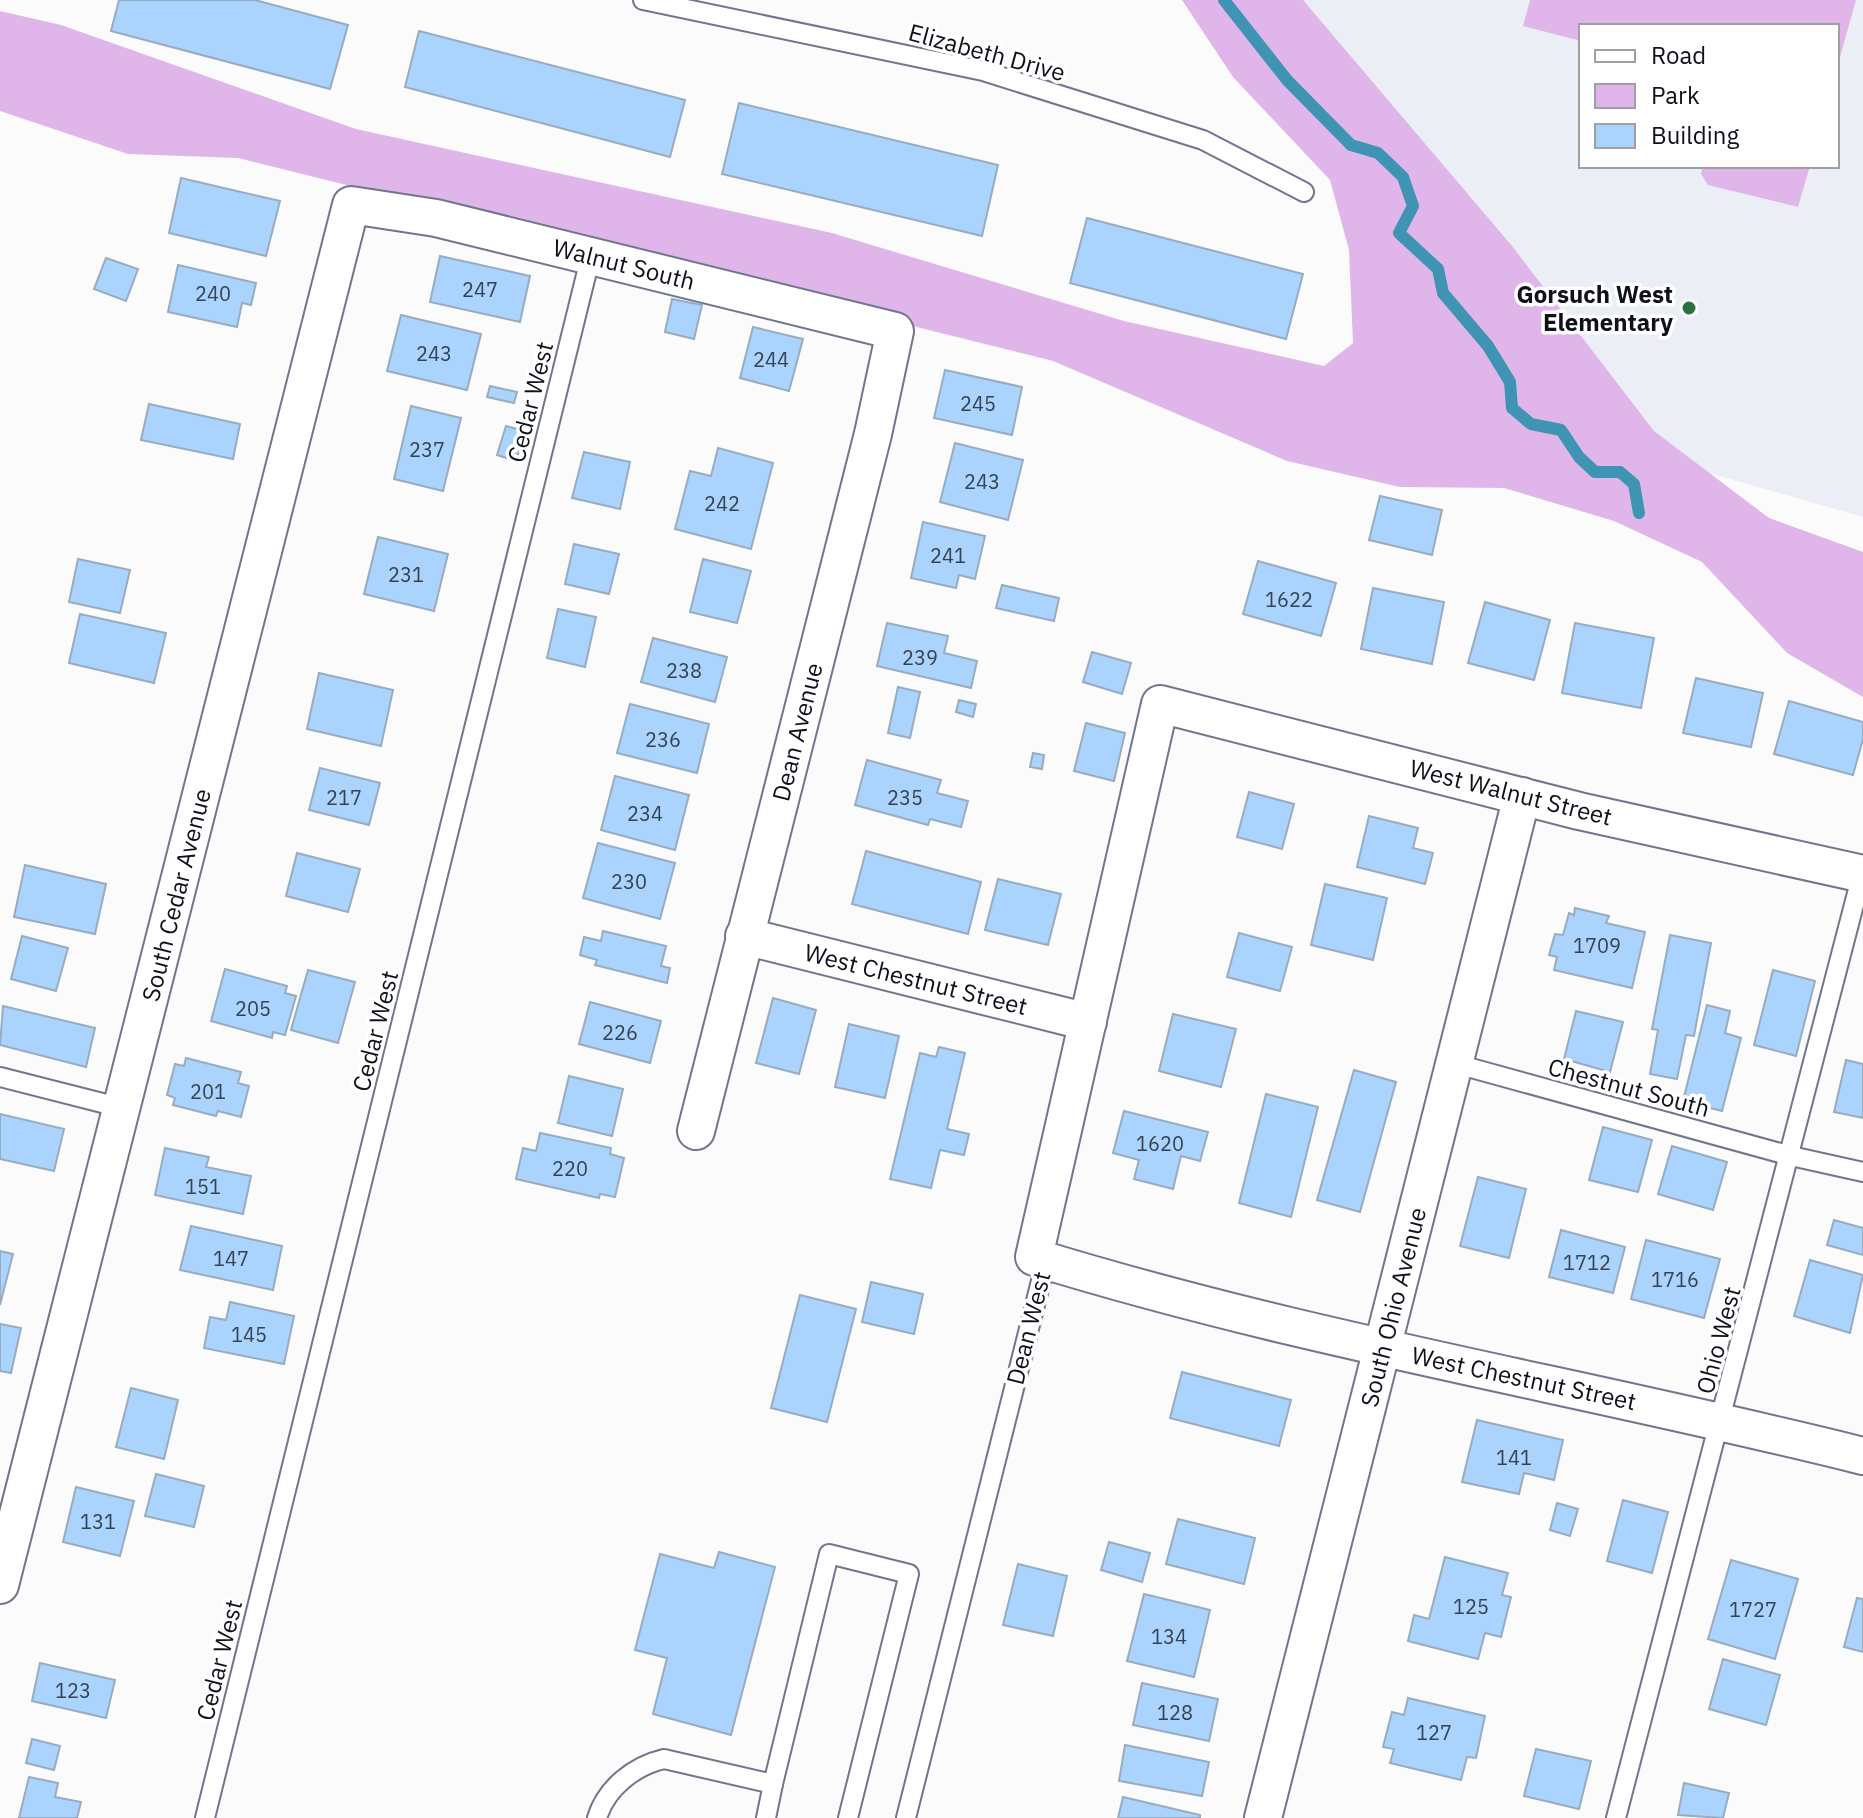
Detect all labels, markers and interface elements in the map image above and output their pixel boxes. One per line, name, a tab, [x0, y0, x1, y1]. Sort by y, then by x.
street label: Elizabeth Drive	[905, 16, 1069, 88]
legend	[1579, 24, 1839, 168]
text: Road	[1651, 39, 1706, 71]
text: Park	[1651, 79, 1700, 111]
text: Building	[1651, 119, 1739, 151]
street label: Walnut South	[550, 231, 698, 297]
house number: 247	[462, 276, 498, 303]
place label: Gorsuch West Elementary	[1516, 278, 1673, 338]
house number: 240	[195, 280, 231, 307]
marker: Gorsuch West Elementary	[1680, 299, 1698, 317]
street label: Cedar West	[500, 338, 560, 466]
house number: 243	[416, 340, 452, 367]
house number: 244	[753, 346, 789, 373]
house number: 245	[960, 390, 996, 417]
house number: 237	[409, 436, 445, 463]
house number: 243	[964, 468, 1000, 495]
house number: 242	[704, 490, 740, 517]
house number: 241	[930, 542, 966, 569]
house number: 231	[388, 561, 424, 588]
house number: 1622	[1265, 586, 1313, 613]
house number: 239	[902, 644, 938, 671]
house number: 238	[666, 657, 702, 684]
street label: Dean Avenue	[764, 659, 830, 805]
house number: 236	[645, 726, 681, 753]
street label: West Walnut Street	[1406, 751, 1616, 833]
house number: 217	[326, 784, 362, 811]
house number: 235	[887, 784, 923, 811]
street label: South Cedar Avenue	[134, 785, 218, 1005]
house number: 234	[627, 800, 663, 827]
house number: 230	[611, 868, 647, 895]
house number: 1709	[1573, 932, 1621, 959]
street label: West Chestnut Street	[801, 936, 1031, 1022]
street label: Cedar West	[345, 967, 405, 1095]
house number: 205	[235, 995, 271, 1022]
house number: 226	[602, 1019, 638, 1046]
street label: Chestnut South	[1545, 1050, 1713, 1124]
house number: 201	[190, 1078, 226, 1105]
house number: 1620	[1136, 1130, 1184, 1157]
house number: 220	[552, 1155, 588, 1182]
house number: 151	[185, 1173, 221, 1200]
street label: South Ohio Avenue	[1353, 1204, 1433, 1410]
house number: 147	[213, 1245, 249, 1272]
house number: 1712	[1563, 1249, 1611, 1276]
house number: 1716	[1651, 1266, 1699, 1293]
street label: Dean West	[998, 1268, 1058, 1388]
street label: Ohio West	[1688, 1283, 1748, 1397]
house number: 145	[231, 1321, 267, 1348]
street label: West Chestnut Street	[1409, 1339, 1639, 1417]
house number: 141	[1496, 1444, 1532, 1471]
house number: 131	[80, 1508, 116, 1535]
house number: 125	[1453, 1593, 1489, 1620]
street label: Cedar West	[189, 1596, 249, 1724]
house number: 1727	[1729, 1596, 1777, 1623]
house number: 134	[1151, 1623, 1187, 1650]
house number: 123	[55, 1677, 91, 1704]
house number: 128	[1157, 1699, 1193, 1726]
house number: 127	[1416, 1719, 1452, 1746]

